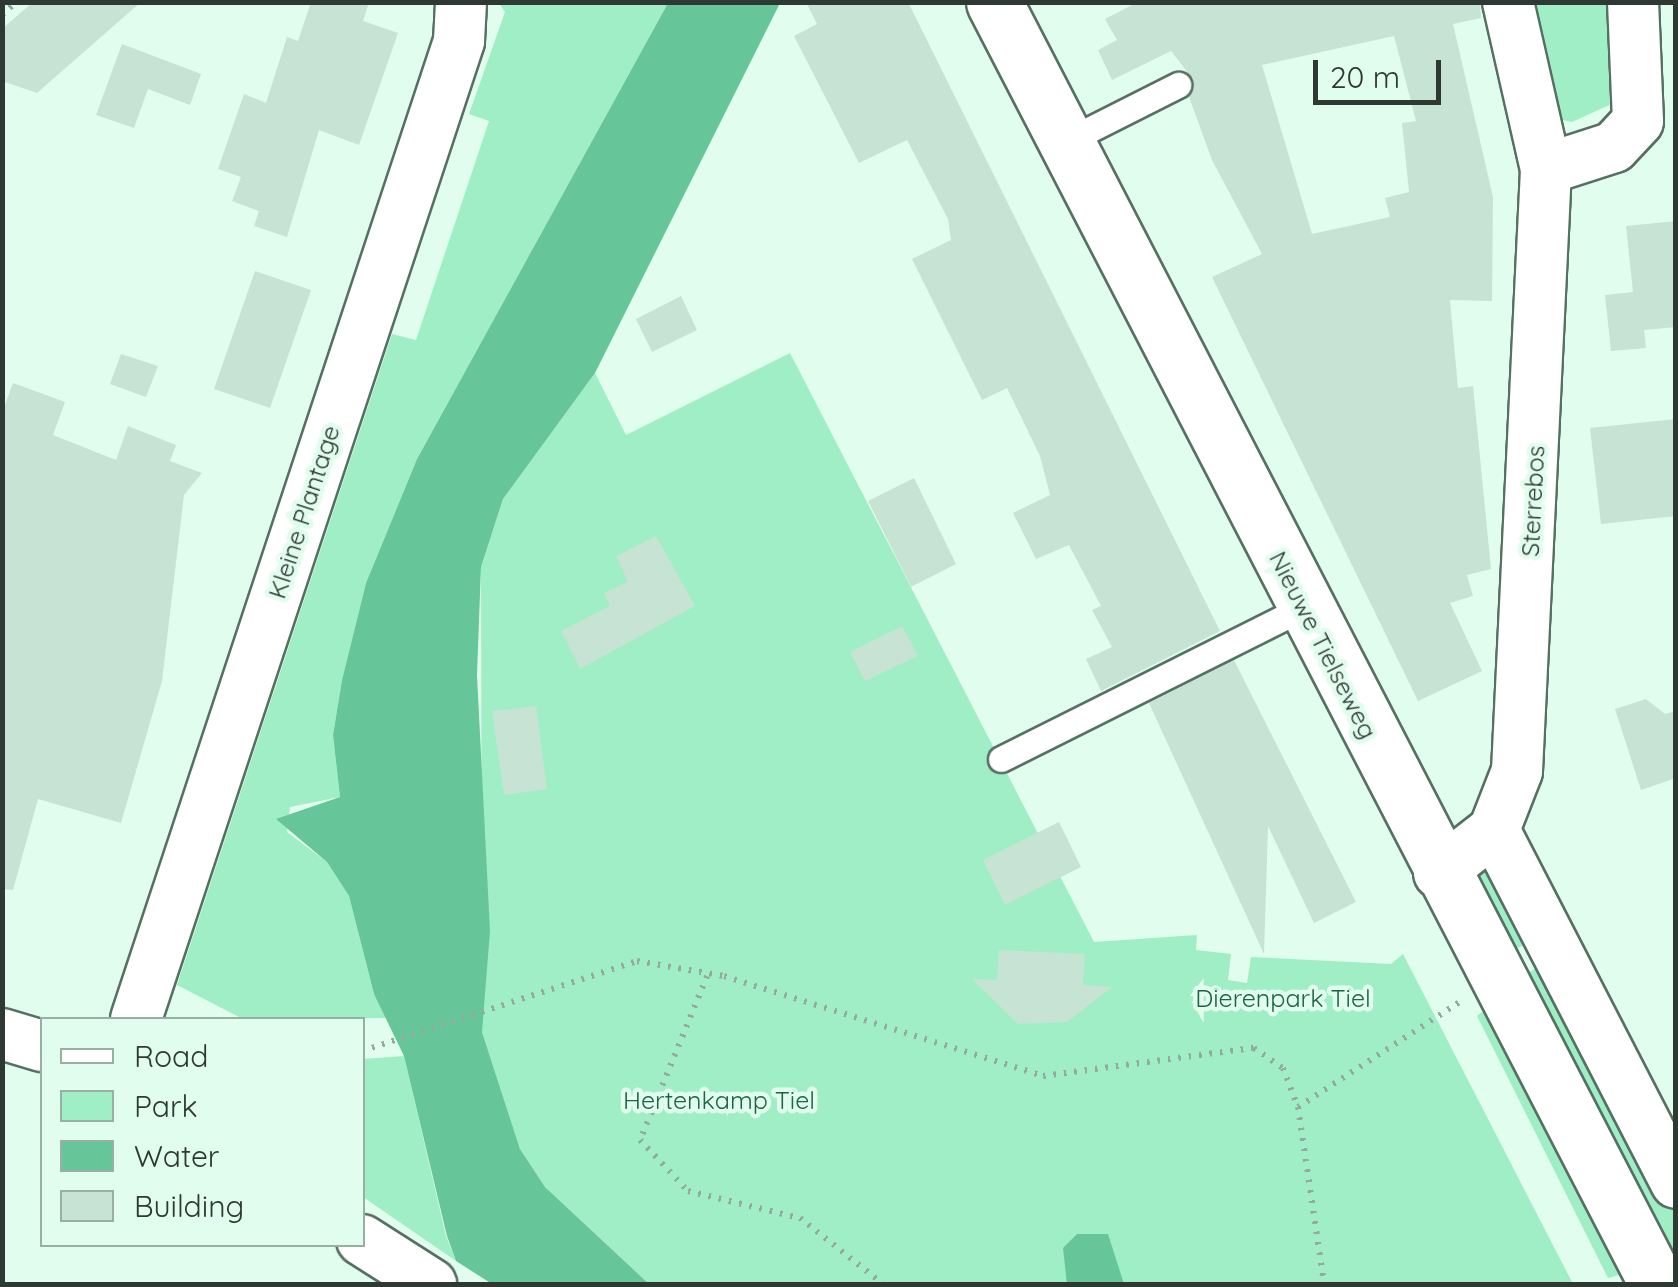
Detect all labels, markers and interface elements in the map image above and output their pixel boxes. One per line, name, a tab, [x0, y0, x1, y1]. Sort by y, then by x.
scale bar	[1318, 40, 1446, 102]
text: 20 m	[1330, 58, 1400, 96]
street label: Kleine Plantage	[262, 422, 346, 602]
street label: Sterrebos	[1515, 445, 1551, 557]
street label: Nieuwe Tielseweg	[1263, 546, 1383, 744]
park label: Dierenpark Tiel	[1195, 983, 1371, 1013]
legend	[40, 1017, 365, 1247]
text: Road	[134, 1037, 208, 1075]
park label: Hertenkamp Tiel	[623, 1085, 815, 1115]
text: Park	[134, 1087, 198, 1125]
text: Water	[134, 1137, 219, 1175]
text: Building	[134, 1187, 244, 1225]

